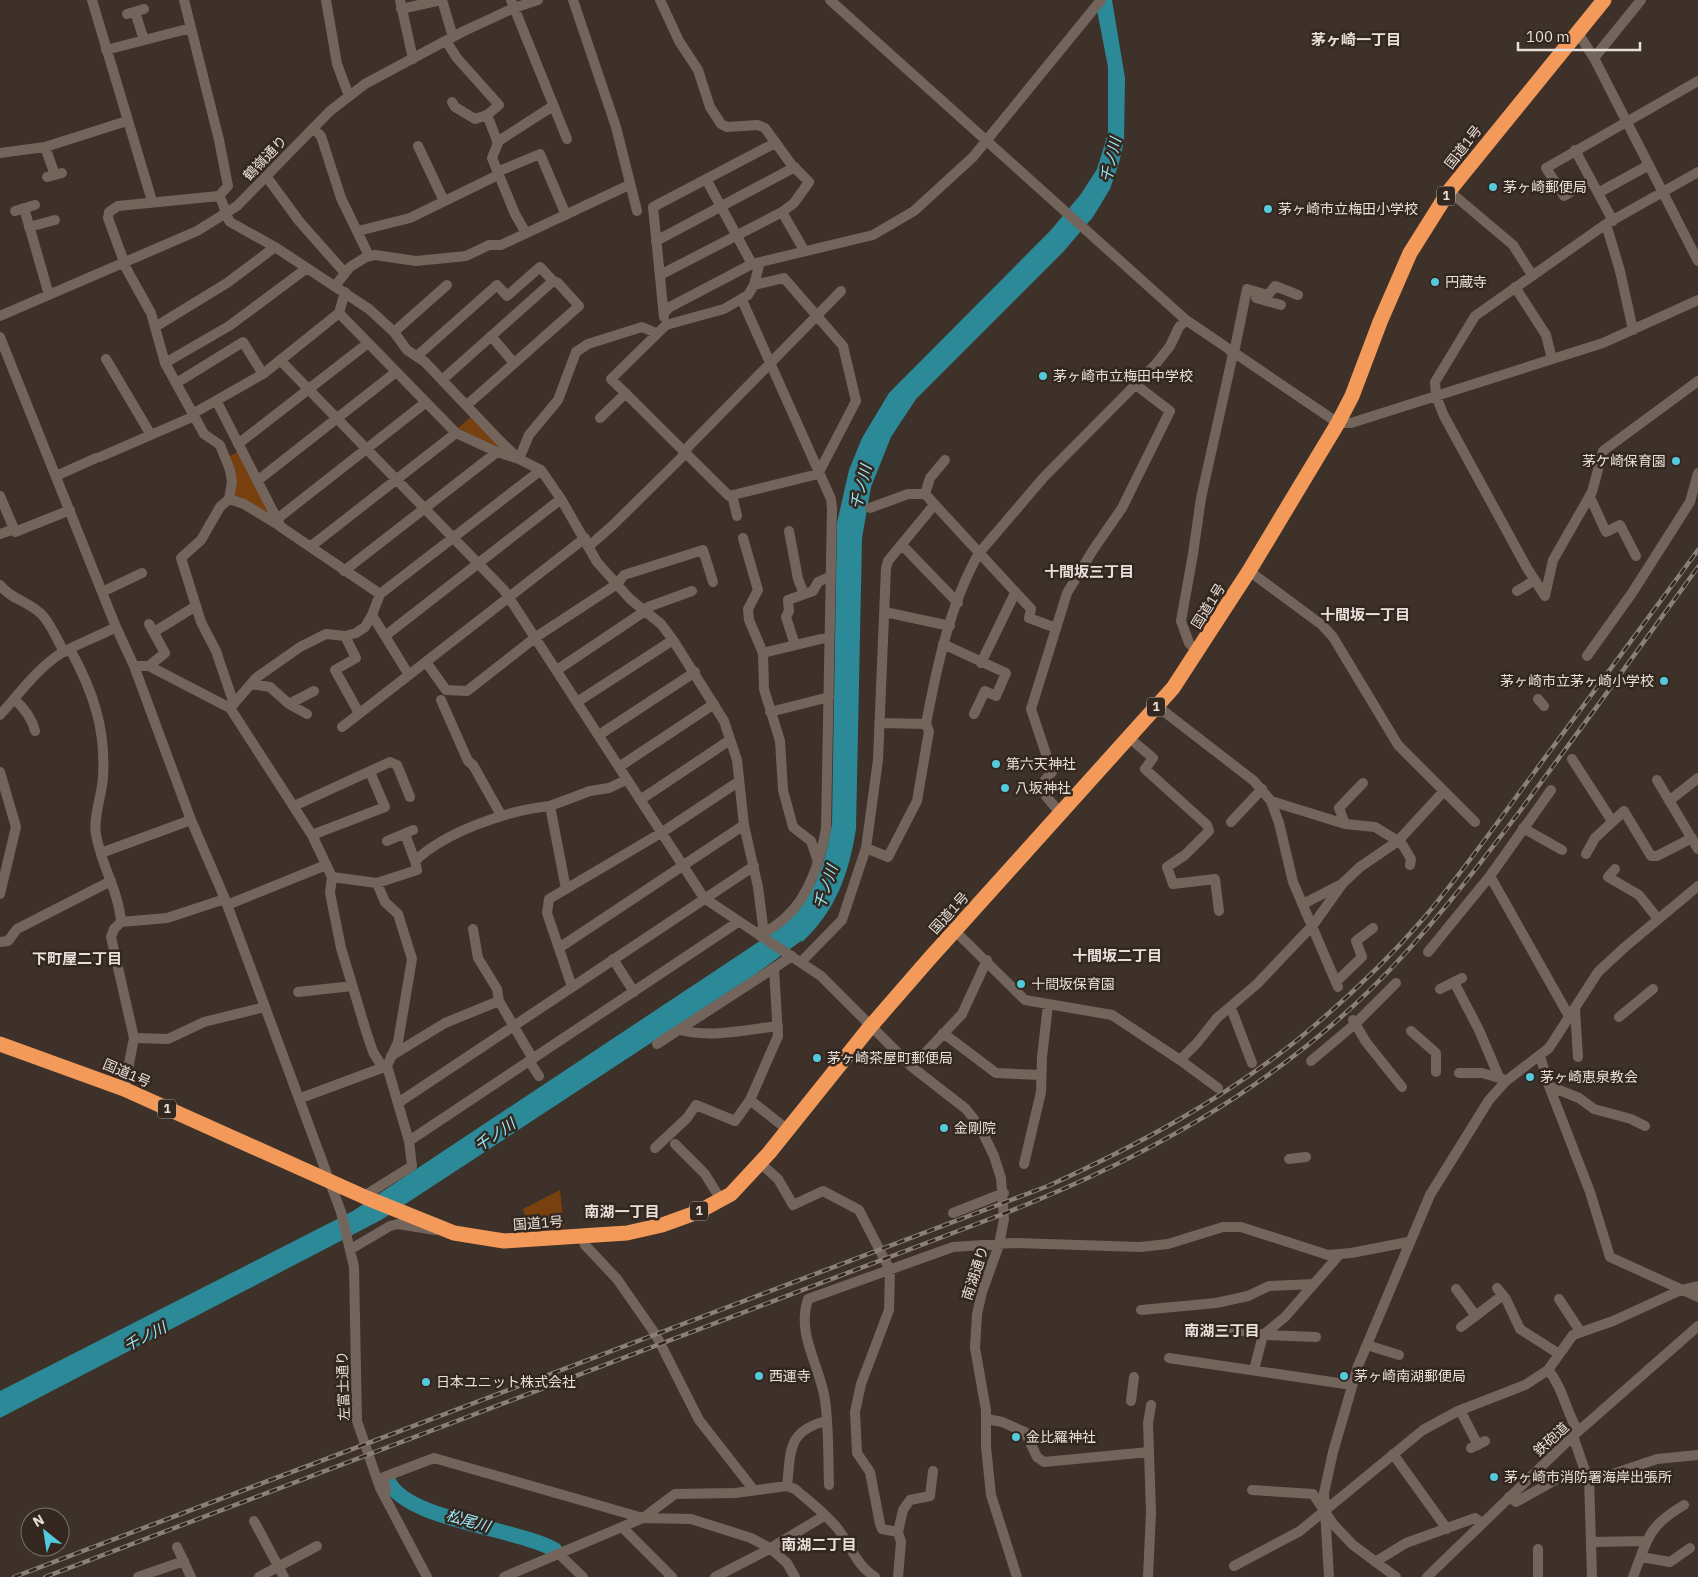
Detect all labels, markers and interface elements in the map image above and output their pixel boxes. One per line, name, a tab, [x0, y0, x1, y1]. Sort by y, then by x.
scale bar	[1518, 20, 1640, 52]
text: 100 m	[1526, 27, 1570, 46]
district label: 茅ヶ崎一丁目	[1311, 30, 1401, 49]
street label: 国道1号	[1440, 122, 1486, 172]
street label: 鶴嶺通り	[239, 132, 291, 184]
water label: 千ノ川	[1096, 134, 1125, 184]
place label: 茅ヶ崎郵便局	[1503, 178, 1587, 196]
marker: 茅ヶ崎郵便局	[1487, 181, 1499, 193]
road number: 1	[1437, 187, 1455, 206]
place label: 茅ヶ崎市立梅田小学校	[1278, 200, 1418, 218]
marker: 茅ヶ崎市立梅田小学校	[1262, 203, 1274, 215]
place label: 円蔵寺	[1445, 273, 1487, 291]
marker: 円蔵寺	[1429, 276, 1441, 288]
place label: 茅ヶ崎市立梅田中学校	[1053, 367, 1193, 385]
marker: 茅ヶ崎市立梅田中学校	[1037, 370, 1049, 382]
place label: 茅ケ崎保育園	[1582, 452, 1666, 470]
marker: 茅ケ崎保育園	[1670, 455, 1682, 467]
water label: 千ノ川	[846, 461, 876, 511]
district label: 十間坂三丁目	[1044, 562, 1134, 581]
street label: 国道1号	[1187, 580, 1229, 632]
district label: 十間坂一丁目	[1320, 605, 1410, 624]
place label: 茅ヶ崎市立茅ヶ崎小学校	[1500, 672, 1654, 690]
marker: 茅ヶ崎市立茅ヶ崎小学校	[1658, 675, 1670, 687]
road number: 1	[1147, 698, 1165, 716]
place label: 第六天神社	[1006, 755, 1076, 773]
marker: 第六天神社	[990, 758, 1002, 770]
place label: 八坂神社	[1015, 779, 1071, 797]
marker: 八坂神社	[999, 782, 1011, 794]
water label: 千ノ川	[810, 861, 842, 911]
street label: 国道1号	[925, 888, 973, 938]
district label: 十間坂二丁目	[1072, 946, 1162, 965]
district label: 下町屋二丁目	[32, 949, 122, 968]
place label: 十間坂保育園	[1031, 975, 1115, 993]
marker: 十間坂保育園	[1015, 978, 1027, 990]
place label: 茅ヶ崎茶屋町郵便局	[827, 1049, 953, 1067]
marker: 茅ヶ崎茶屋町郵便局	[811, 1052, 823, 1064]
street label: 国道1号	[100, 1055, 154, 1091]
place label: 茅ヶ崎恵泉教会	[1540, 1068, 1638, 1086]
marker: 茅ヶ崎恵泉教会	[1524, 1071, 1536, 1083]
road number: 1	[158, 1100, 176, 1118]
water label: 千ノ川	[471, 1113, 520, 1155]
place label: 金剛院	[954, 1119, 996, 1137]
marker: 金剛院	[938, 1122, 950, 1134]
district label: 南湖一丁目	[584, 1202, 660, 1221]
road number: 1	[690, 1202, 708, 1220]
street label: 国道1号	[512, 1212, 564, 1234]
street label: 南湖通り	[958, 1244, 992, 1302]
water label: 千ノ川	[120, 1317, 171, 1355]
district label: 南湖三丁目	[1184, 1321, 1260, 1340]
street label: 左富士通り	[333, 1351, 353, 1421]
place label: 西運寺	[769, 1367, 811, 1385]
place label: 茅ヶ崎南湖郵便局	[1354, 1367, 1466, 1385]
marker: 西運寺	[753, 1370, 765, 1382]
marker: 茅ヶ崎南湖郵便局	[1338, 1370, 1350, 1382]
place label: 日本ユニット株式会社	[436, 1373, 576, 1391]
marker: 日本ユニット株式会社	[420, 1376, 432, 1388]
street label: 鉄砲道	[1530, 1418, 1572, 1460]
place label: 金比羅神社	[1026, 1428, 1096, 1446]
marker: 金比羅神社	[1010, 1431, 1022, 1443]
place label: 茅ヶ崎市消防署海岸出張所	[1504, 1468, 1672, 1486]
marker: 茅ヶ崎市消防署海岸出張所	[1488, 1471, 1500, 1483]
water label: 松尾川	[444, 1505, 494, 1536]
north arrow	[20, 1507, 70, 1557]
text: N	[30, 1510, 47, 1531]
district label: 南湖二丁目	[781, 1535, 857, 1554]

